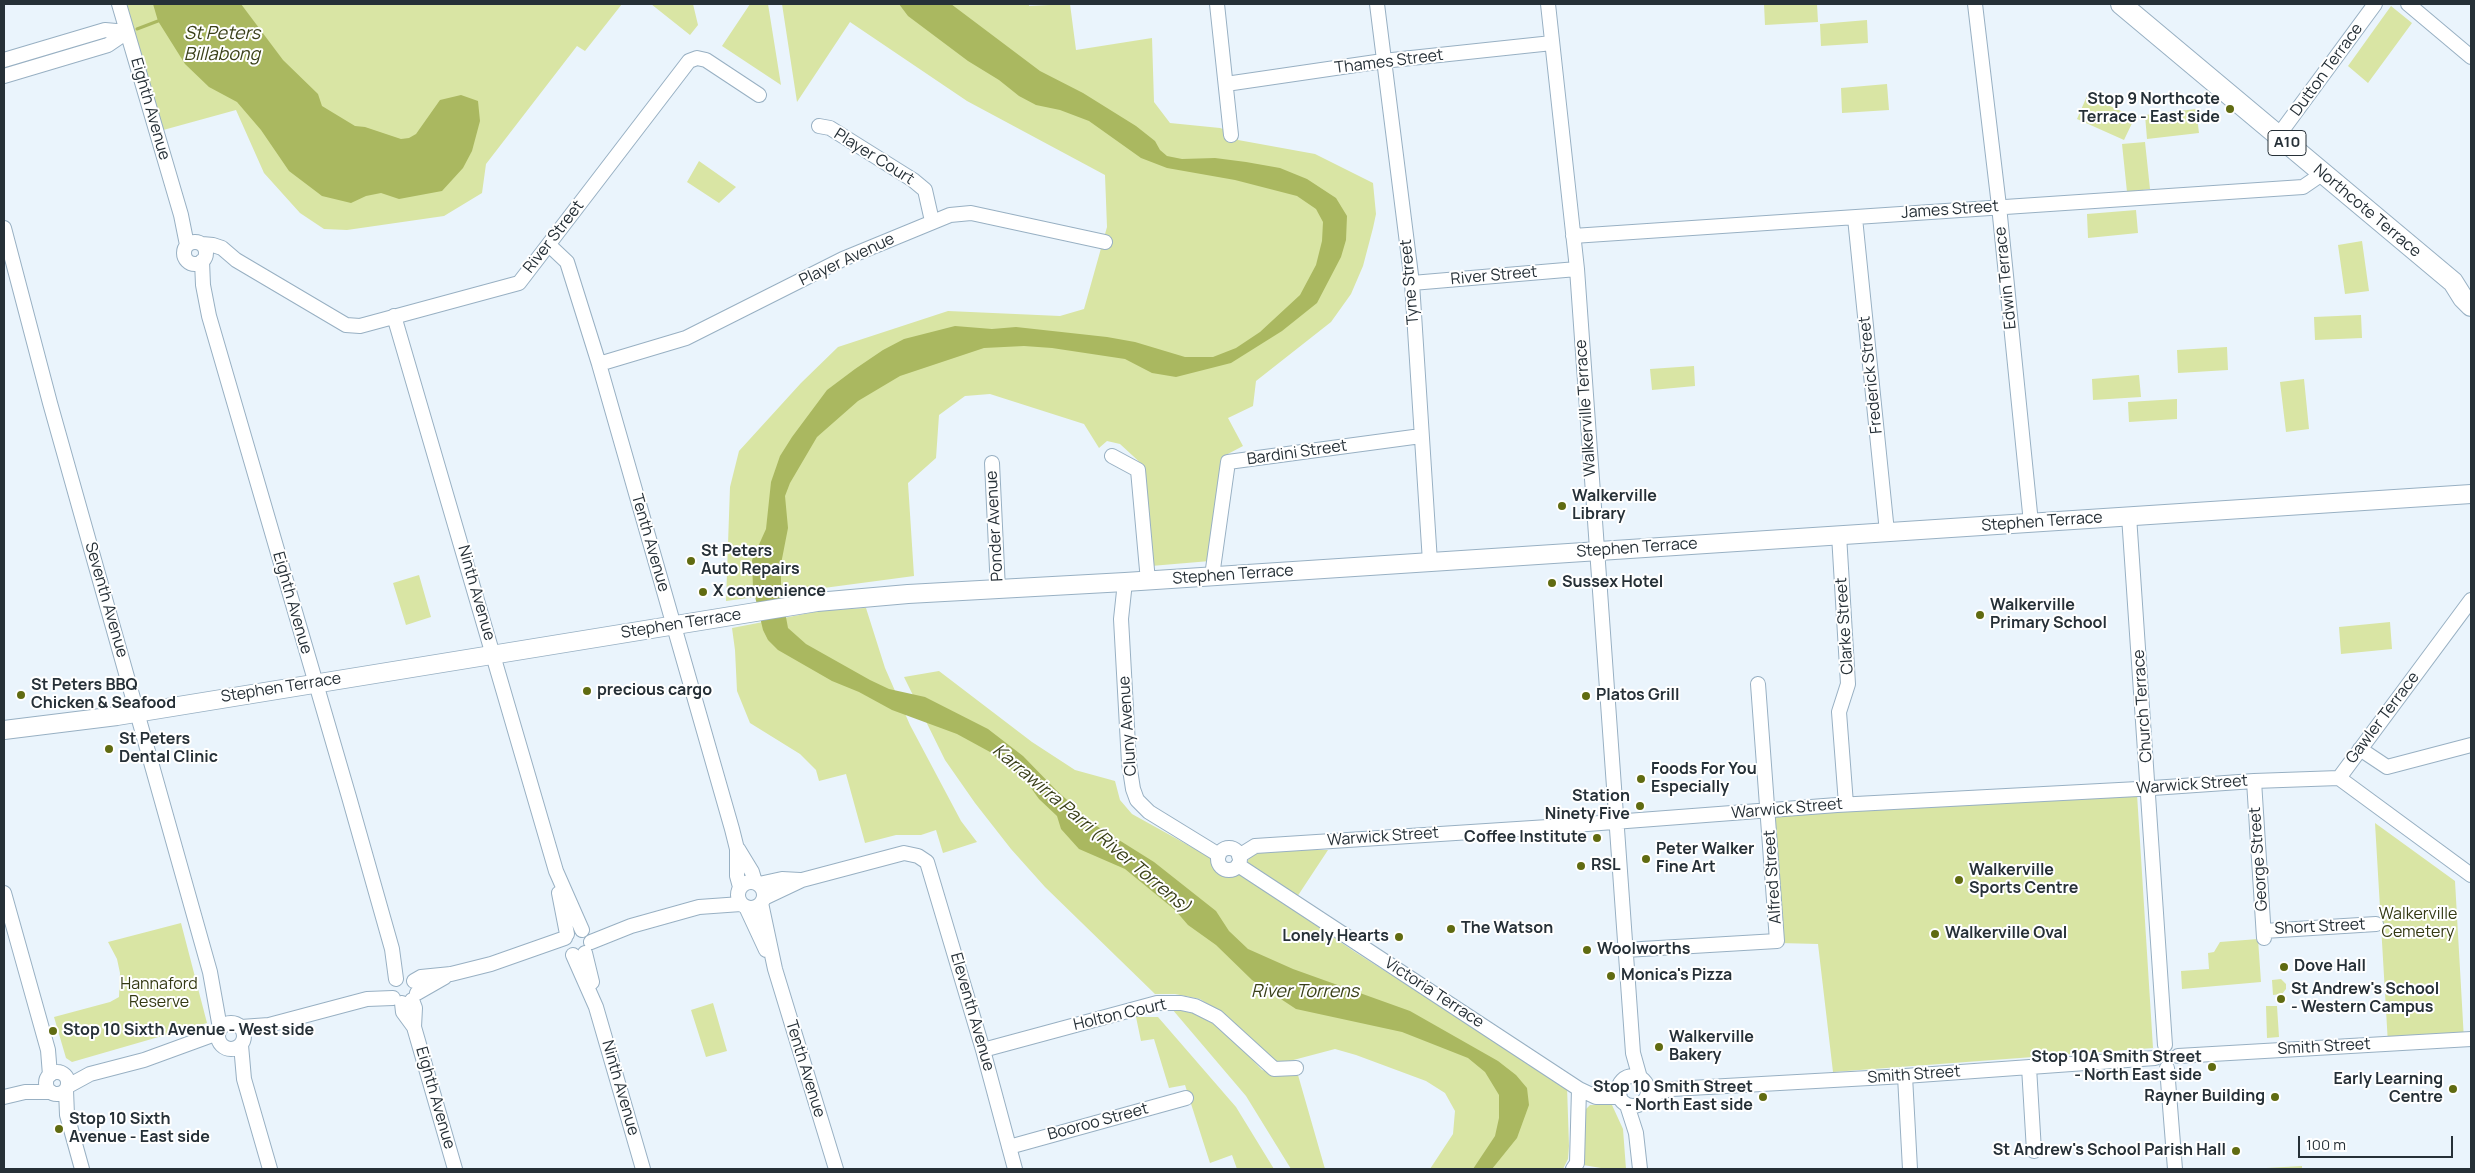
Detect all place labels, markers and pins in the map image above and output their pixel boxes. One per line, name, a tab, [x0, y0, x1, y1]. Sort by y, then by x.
place label: Stop 9 Northcote Terrace - East side	[2078, 90, 2220, 128]
marker: Stop 9 Northcote Terrace - East side	[2224, 103, 2236, 115]
place label: Walkerville Library	[1572, 487, 1657, 525]
marker: Walkerville Library	[1556, 500, 1568, 512]
place label: St Peters Auto Repairs	[701, 542, 800, 580]
marker: St Peters Auto Repairs	[685, 555, 697, 567]
place label: Sussex Hotel	[1562, 573, 1663, 593]
marker: Sussex Hotel	[1546, 577, 1558, 589]
place label: X convenience	[713, 582, 826, 602]
marker: X convenience	[697, 586, 709, 598]
place label: Walkerville Primary School	[1990, 596, 2107, 634]
marker: Walkerville Primary School	[1974, 609, 1986, 621]
place label: St Peters BBQ Chicken & Seafood	[31, 676, 176, 714]
place label: precious cargo	[597, 681, 712, 701]
marker: precious cargo	[581, 685, 593, 697]
place label: Platos Grill	[1596, 686, 1680, 706]
marker: St Peters BBQ Chicken & Seafood	[15, 689, 27, 701]
marker: Platos Grill	[1580, 690, 1592, 702]
place label: St Peters Dental Clinic	[119, 730, 218, 768]
marker: St Peters Dental Clinic	[103, 743, 115, 755]
place label: Foods For You Especially	[1651, 760, 1757, 798]
marker: Foods For You Especially	[1635, 773, 1647, 785]
place label: Station Ninety Five	[1545, 787, 1630, 825]
marker: Station Ninety Five	[1634, 800, 1646, 812]
place label: Coffee Institute	[1464, 828, 1587, 848]
marker: Coffee Institute	[1591, 832, 1603, 844]
place label: Peter Walker Fine Art	[1656, 840, 1754, 878]
marker: Peter Walker Fine Art	[1640, 853, 1652, 865]
place label: RSL	[1591, 856, 1621, 876]
marker: RSL	[1575, 860, 1587, 872]
place label: Walkerville Sports Centre	[1969, 861, 2078, 899]
marker: Walkerville Sports Centre	[1953, 874, 1965, 886]
place label: The Watson	[1461, 919, 1553, 939]
marker: The Watson	[1445, 923, 1457, 935]
place label: Walkerville Oval	[1945, 924, 2067, 944]
place label: Lonely Hearts	[1282, 927, 1389, 947]
marker: Walkerville Oval	[1929, 928, 1941, 940]
marker: Lonely Hearts	[1393, 931, 1405, 943]
place label: Woolworths	[1597, 940, 1690, 960]
marker: Woolworths	[1581, 944, 1593, 956]
place label: Dove Hall	[2294, 957, 2366, 977]
marker: Dove Hall	[2278, 961, 2290, 973]
place label: Monica's Pizza	[1621, 966, 1732, 986]
marker: Monica's Pizza	[1605, 970, 1617, 982]
place label: St Andrew's School - Western Campus	[2291, 980, 2439, 1018]
marker: St Andrew's School - Western Campus	[2275, 993, 2287, 1005]
place label: Stop 10 Sixth Avenue - West side	[63, 1021, 314, 1041]
marker: Stop 10 Sixth Avenue - West side	[47, 1025, 59, 1037]
place label: Walkerville Bakery	[1669, 1028, 1754, 1066]
marker: Walkerville Bakery	[1653, 1041, 1665, 1053]
place label: Stop 10A Smith Street - North East side	[2031, 1048, 2202, 1086]
marker: Stop 10A Smith Street - North East side	[2206, 1061, 2218, 1073]
place label: Early Learning Centre	[2333, 1070, 2443, 1108]
place label: Stop 10 Smith Street - North East side	[1593, 1078, 1753, 1116]
marker: Early Learning Centre	[2447, 1083, 2459, 1095]
place label: Rayner Building	[2144, 1087, 2265, 1107]
marker: Stop 10 Smith Street - North East side	[1757, 1091, 1769, 1103]
marker: Rayner Building	[2269, 1091, 2281, 1103]
place label: Stop 10 Sixth Avenue - East side	[69, 1110, 210, 1148]
marker: Stop 10 Sixth Avenue - East side	[53, 1123, 65, 1135]
place label: St Andrew's School Parish Hall	[1993, 1141, 2226, 1161]
marker: St Andrew's School Parish Hall	[2230, 1145, 2242, 1157]

